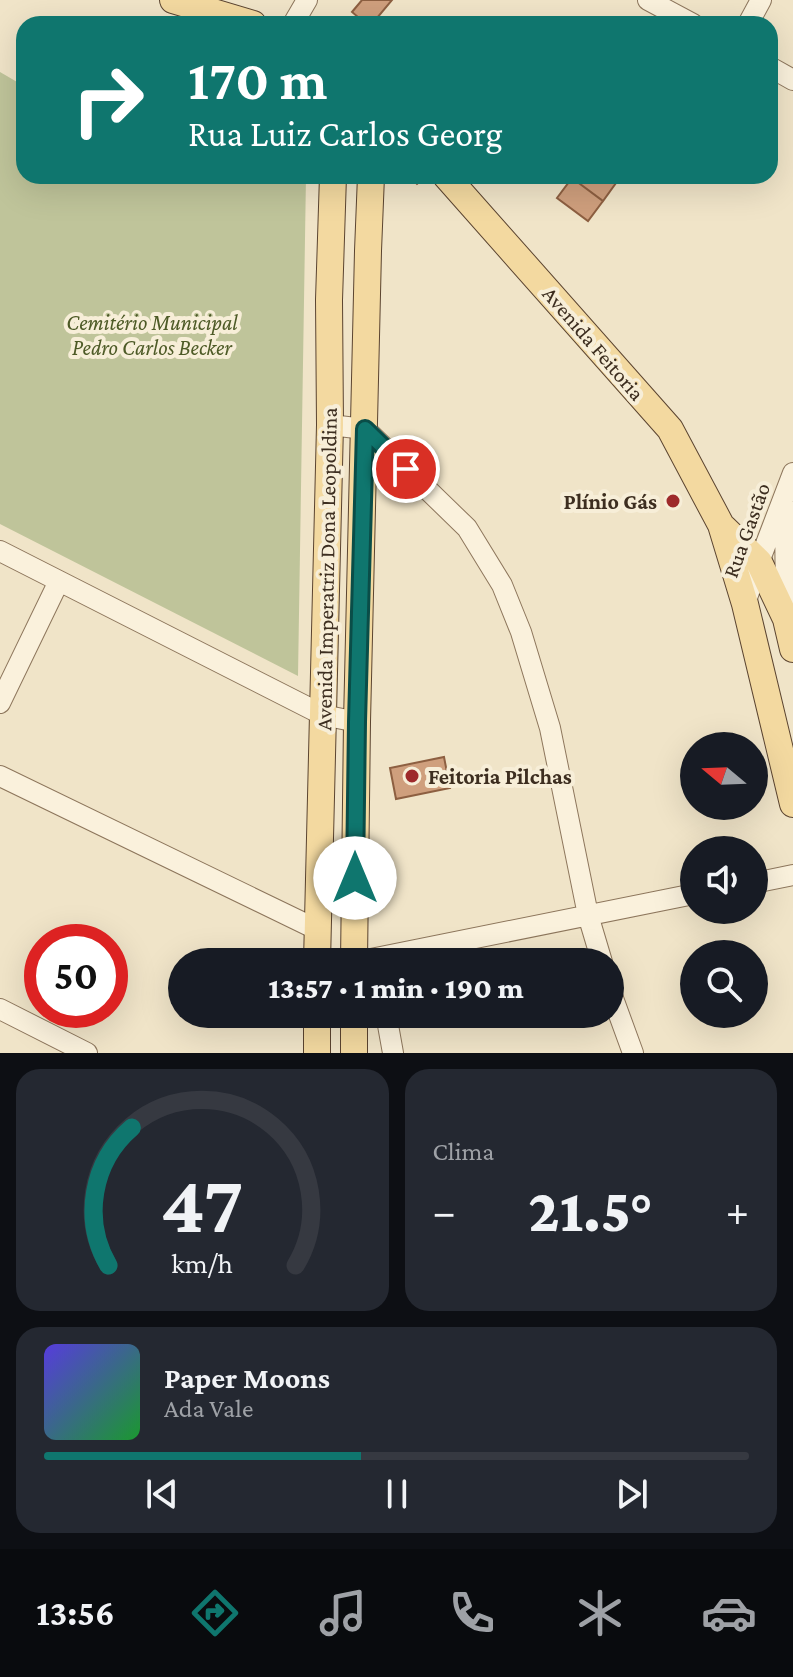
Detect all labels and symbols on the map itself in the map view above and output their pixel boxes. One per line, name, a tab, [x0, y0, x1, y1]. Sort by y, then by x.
street label: Avenida Feitoria	[537, 281, 650, 405]
park label: Cemitério Municipal Pedro Carlos Becker	[66, 310, 238, 360]
street label: Avenida Imperatriz Dona Leopoldina	[311, 407, 342, 731]
pin	[372, 435, 440, 503]
street label: Rua Gastão	[718, 479, 775, 581]
place label: Plínio Gás	[563, 489, 657, 514]
marker: Plínio Gás	[664, 492, 682, 510]
north arrow	[680, 732, 768, 820]
place label: Feitoria Pilchas	[428, 764, 572, 789]
marker: Feitoria Pilchas	[403, 767, 421, 785]
position arrow	[313, 836, 397, 920]
speed limit sign: 50	[24, 924, 128, 1028]

